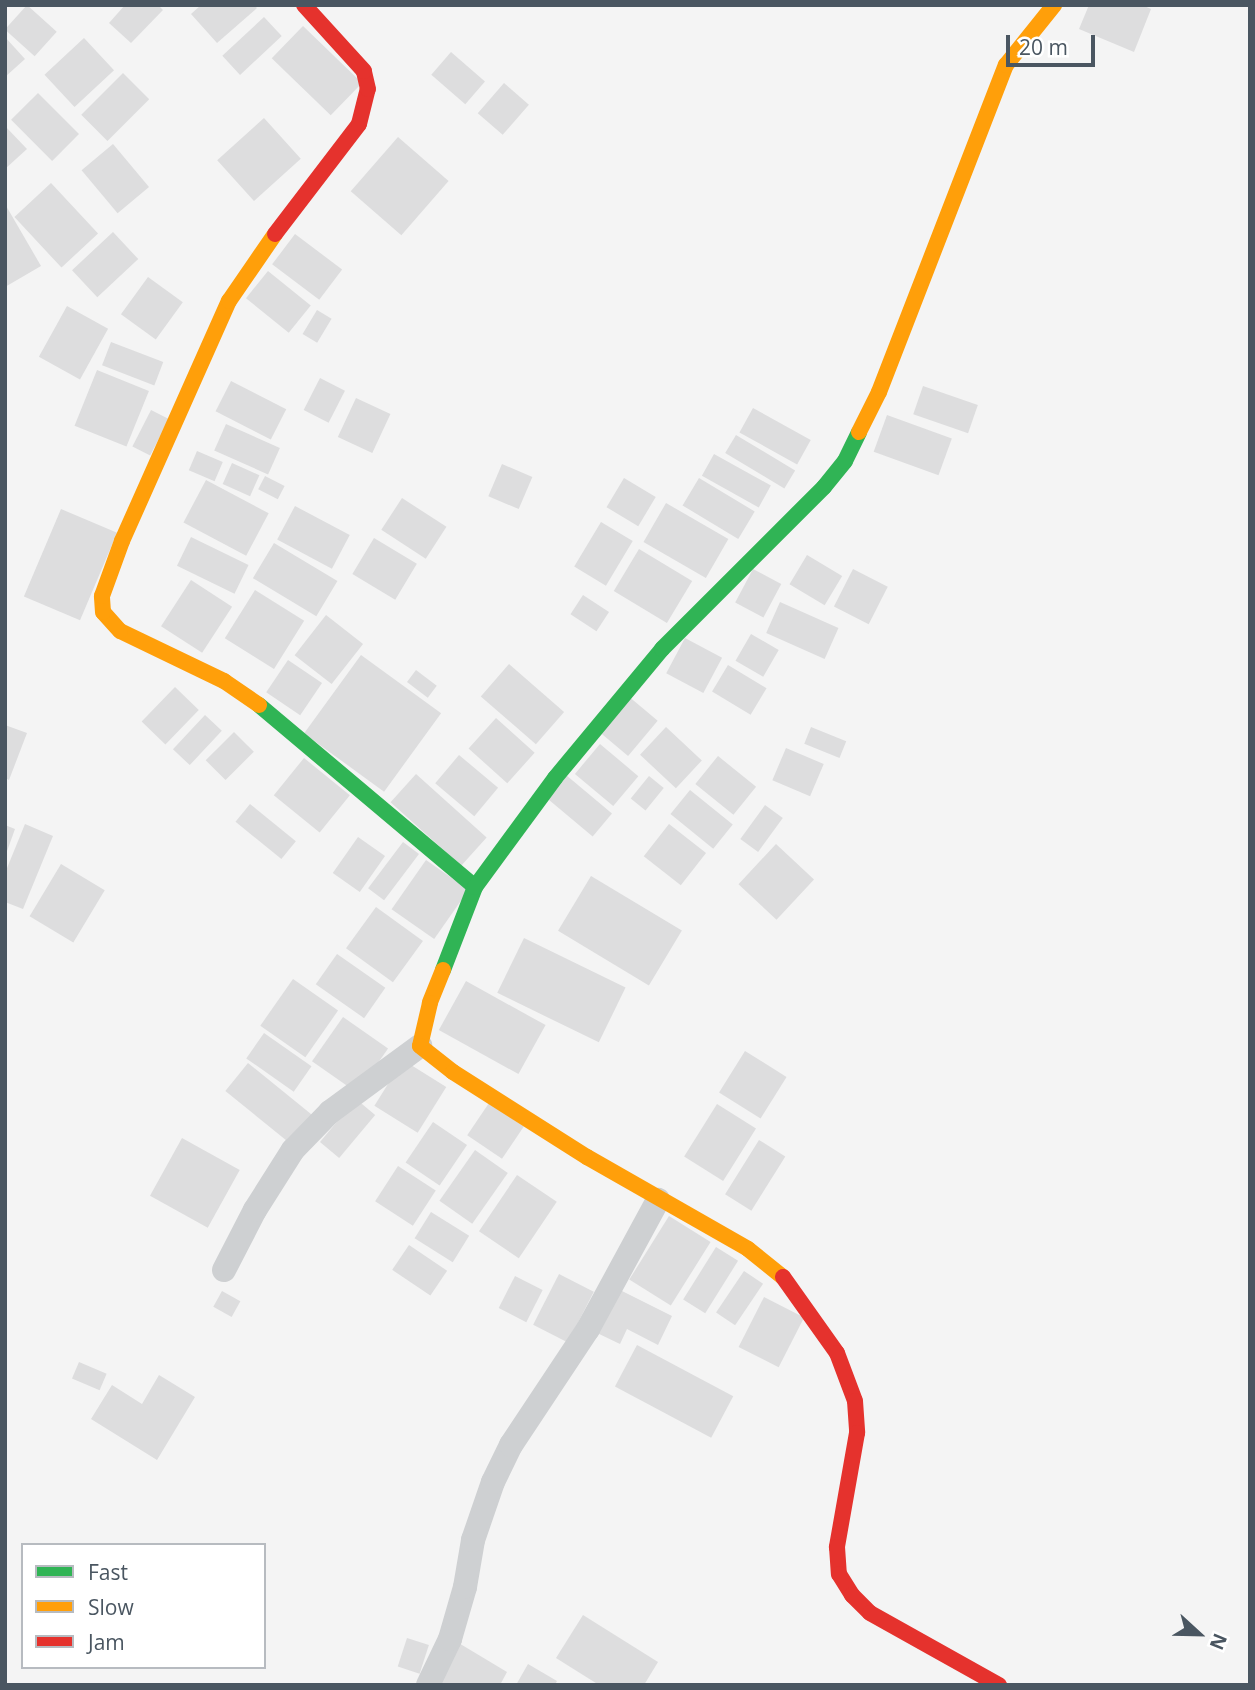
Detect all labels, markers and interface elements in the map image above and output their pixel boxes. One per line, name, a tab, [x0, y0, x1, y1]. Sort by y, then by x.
scale bar	[1010, 21, 1099, 65]
text: 20 m	[1019, 33, 1068, 61]
legend	[21, 1543, 266, 1669]
text: Fast	[88, 1558, 128, 1586]
text: Slow	[88, 1593, 134, 1621]
north arrow	[1164, 1599, 1234, 1669]
text: Jam	[88, 1628, 125, 1656]
text: N	[1204, 1630, 1233, 1654]

